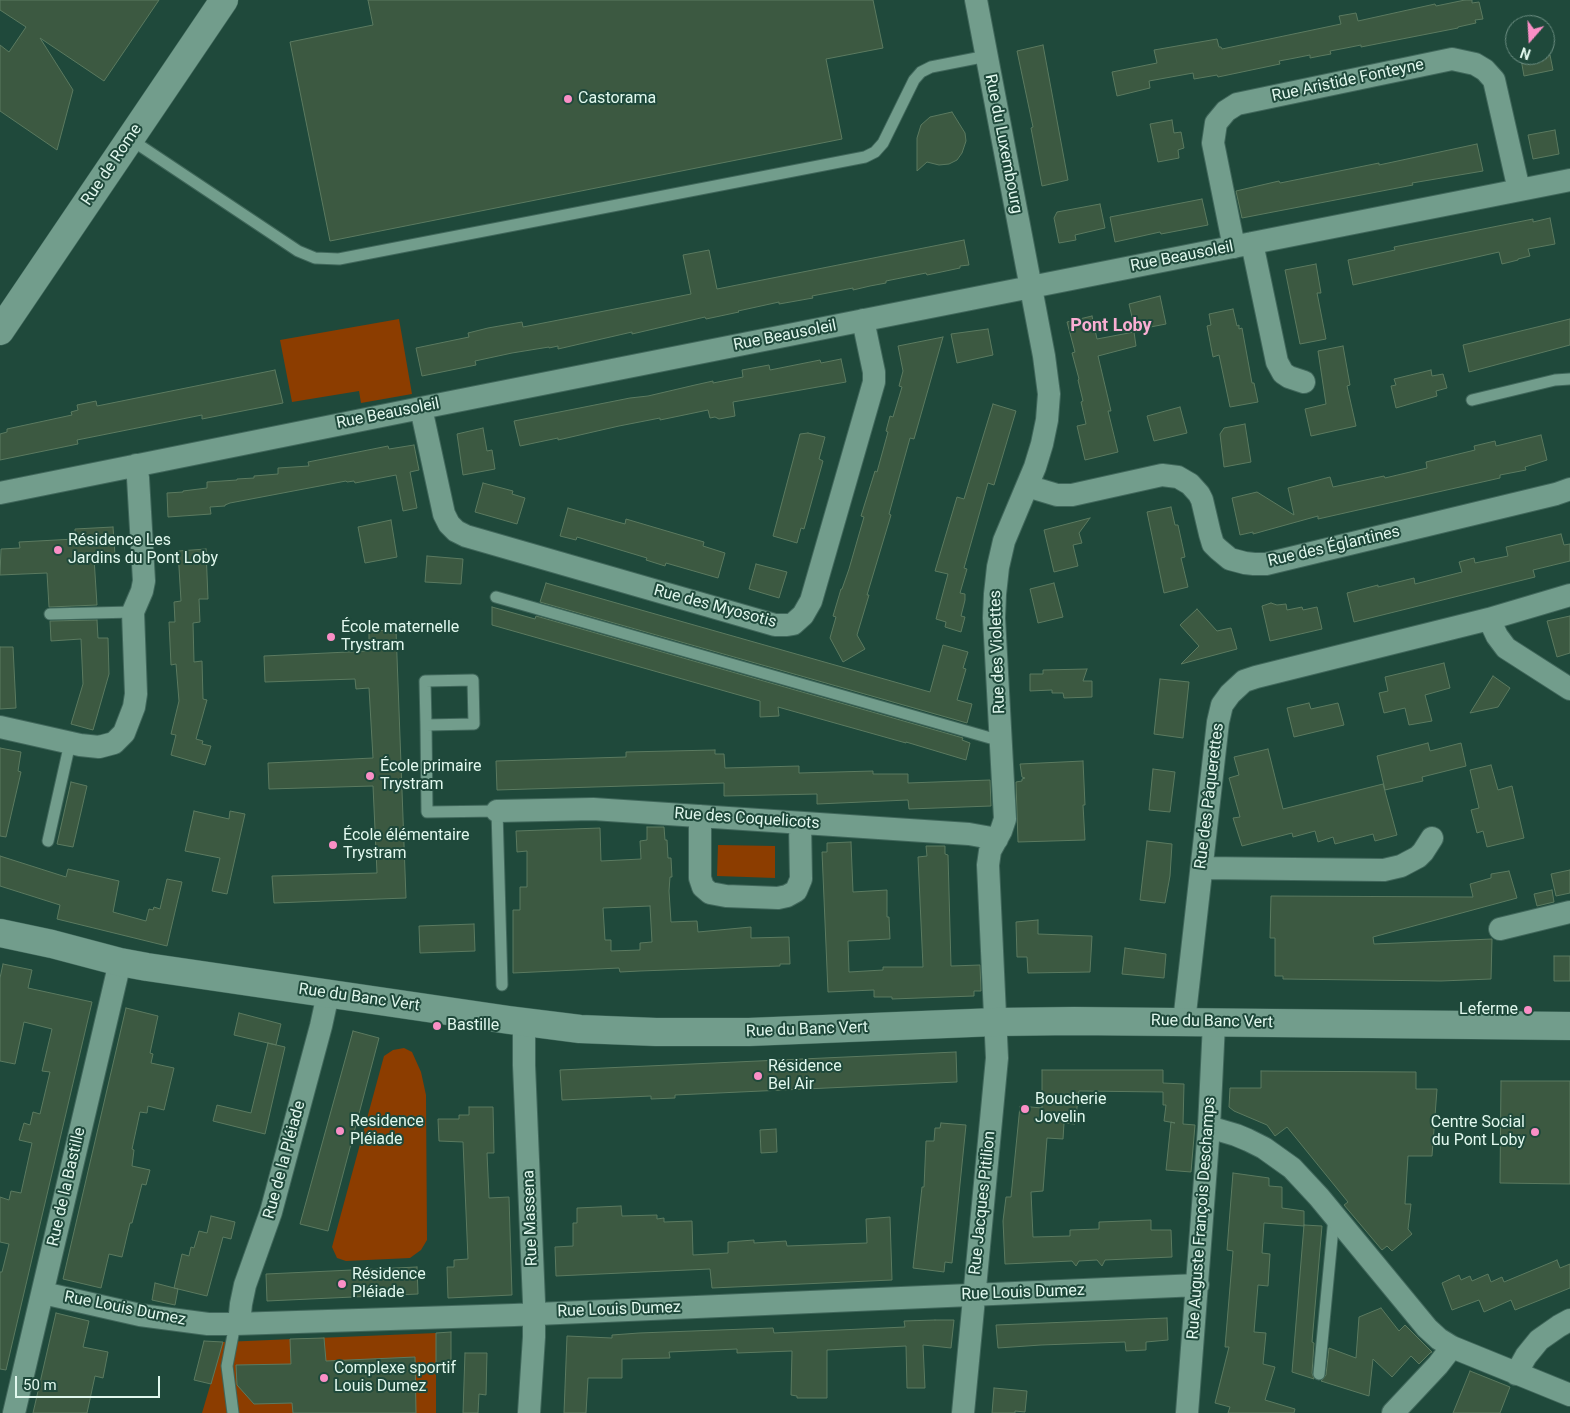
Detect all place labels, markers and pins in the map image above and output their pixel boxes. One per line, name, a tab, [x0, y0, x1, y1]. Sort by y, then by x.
place label: Castorama	[578, 89, 656, 109]
marker: Castorama	[562, 93, 574, 105]
place label: Résidence Les Jardins du Pont Loby	[68, 531, 218, 569]
marker: Résidence Les Jardins du Pont Loby	[52, 544, 64, 556]
place label: École maternelle Trystram	[341, 618, 459, 656]
marker: École maternelle Trystram	[325, 631, 337, 643]
place label: École primaire Trystram	[380, 757, 481, 795]
marker: École primaire Trystram	[364, 770, 376, 782]
place label: École élémentaire Trystram	[343, 826, 470, 864]
marker: École élémentaire Trystram	[327, 839, 339, 851]
place label: Leferme	[1459, 1000, 1518, 1020]
marker: Leferme	[1522, 1004, 1534, 1016]
place label: Bastille	[447, 1016, 499, 1036]
marker: Bastille	[431, 1020, 443, 1032]
place label: Résidence Bel Air	[768, 1057, 842, 1095]
marker: Résidence Bel Air	[752, 1070, 764, 1082]
place label: Boucherie Jovelin	[1035, 1090, 1106, 1128]
marker: Boucherie Jovelin	[1019, 1103, 1031, 1115]
place label: Residence Pléiade	[350, 1112, 424, 1150]
place label: Centre Social du Pont Loby	[1431, 1113, 1525, 1151]
marker: Residence Pléiade	[334, 1125, 346, 1137]
marker: Centre Social du Pont Loby	[1529, 1126, 1541, 1138]
place label: Résidence Pléiade	[352, 1265, 426, 1303]
marker: Résidence Pléiade	[336, 1278, 348, 1290]
place label: Complexe sportif Louis Dumez	[334, 1359, 456, 1397]
marker: Complexe sportif Louis Dumez	[318, 1372, 330, 1384]

